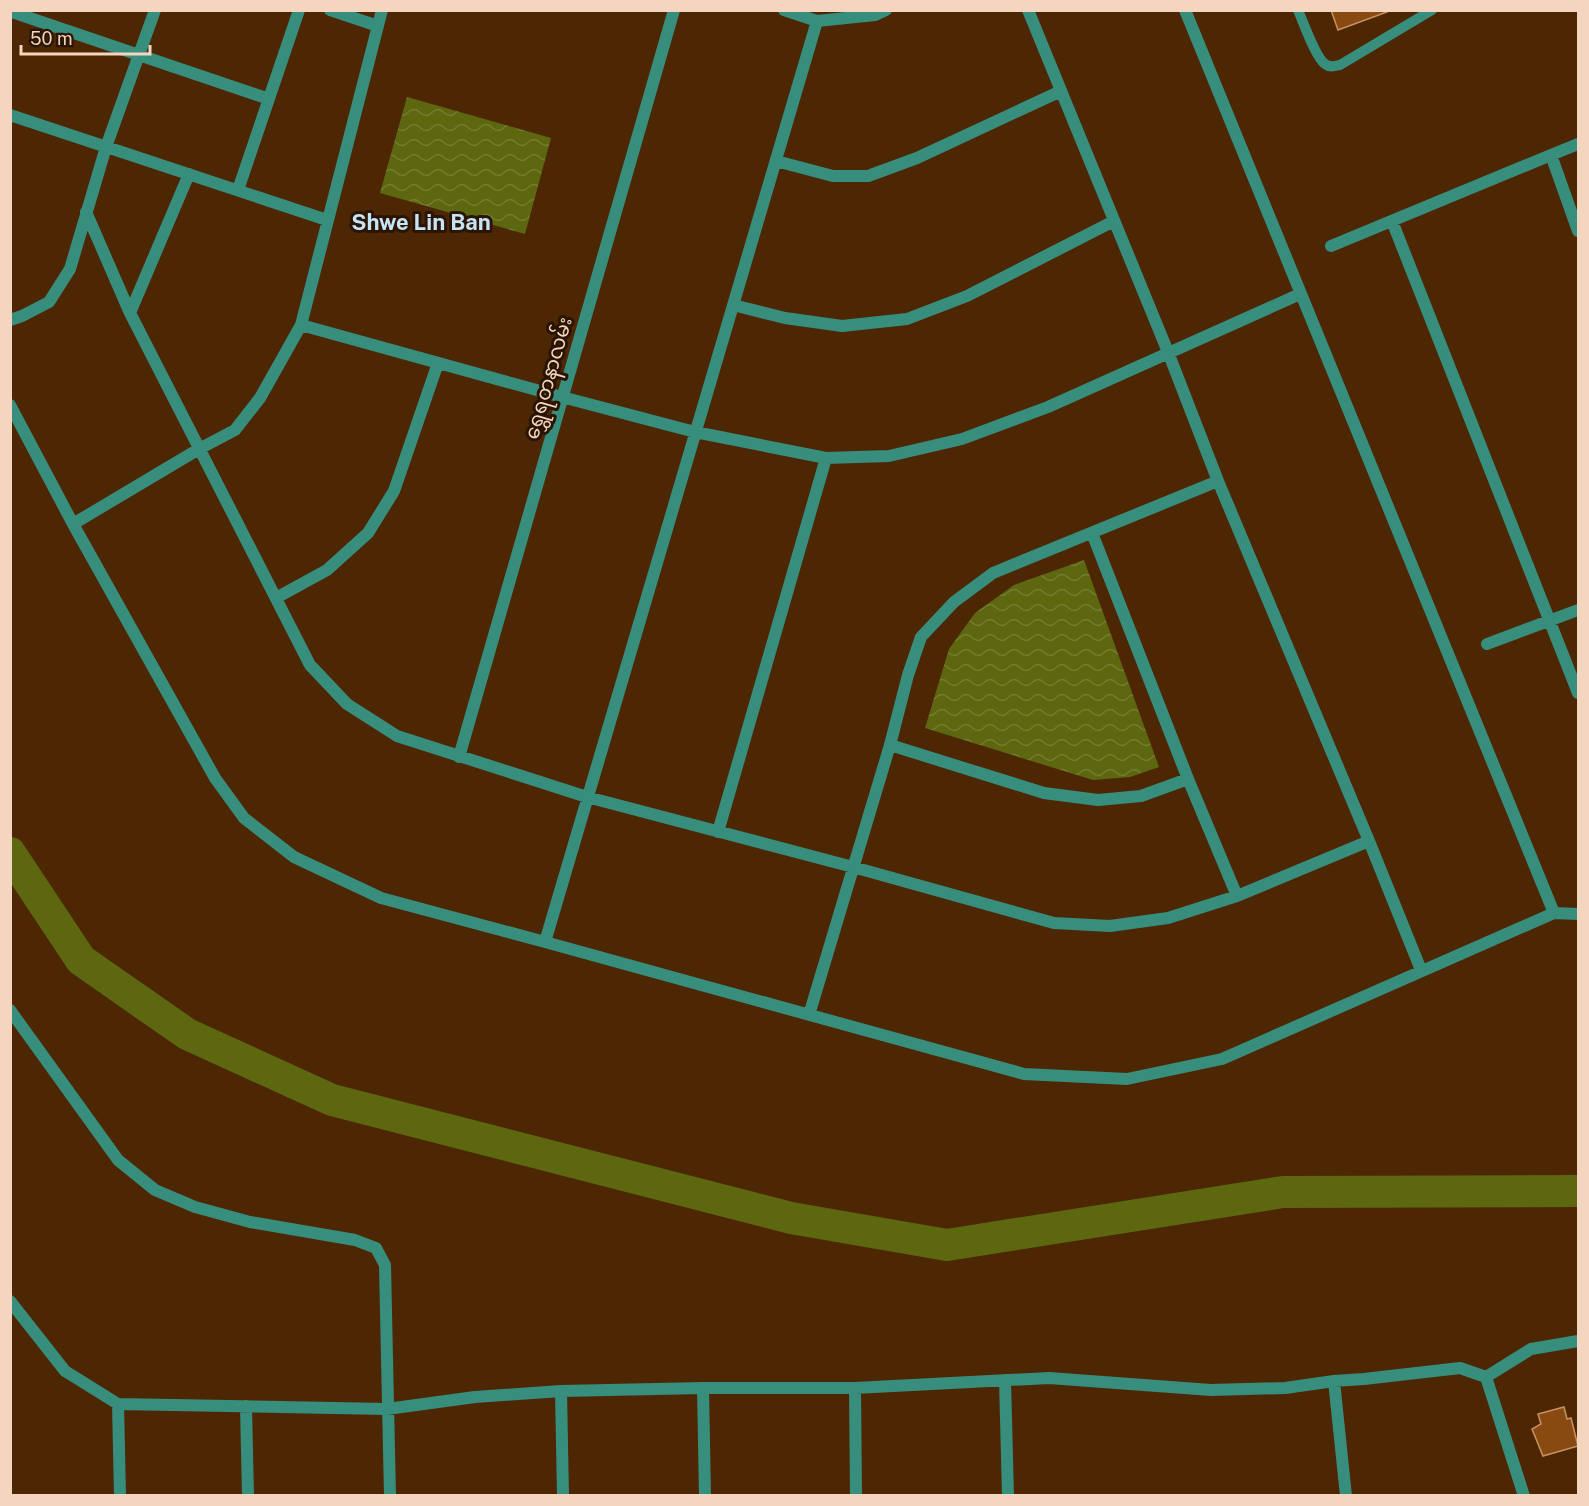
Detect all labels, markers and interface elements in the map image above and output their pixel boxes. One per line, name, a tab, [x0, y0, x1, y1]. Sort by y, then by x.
scale bar	[21, 18, 150, 56]
text: 50 m	[30, 28, 73, 49]
district label: Shwe Lin Ban	[351, 209, 491, 235]
street label: ရွှေရတနာလမ်း	[517, 314, 581, 443]

